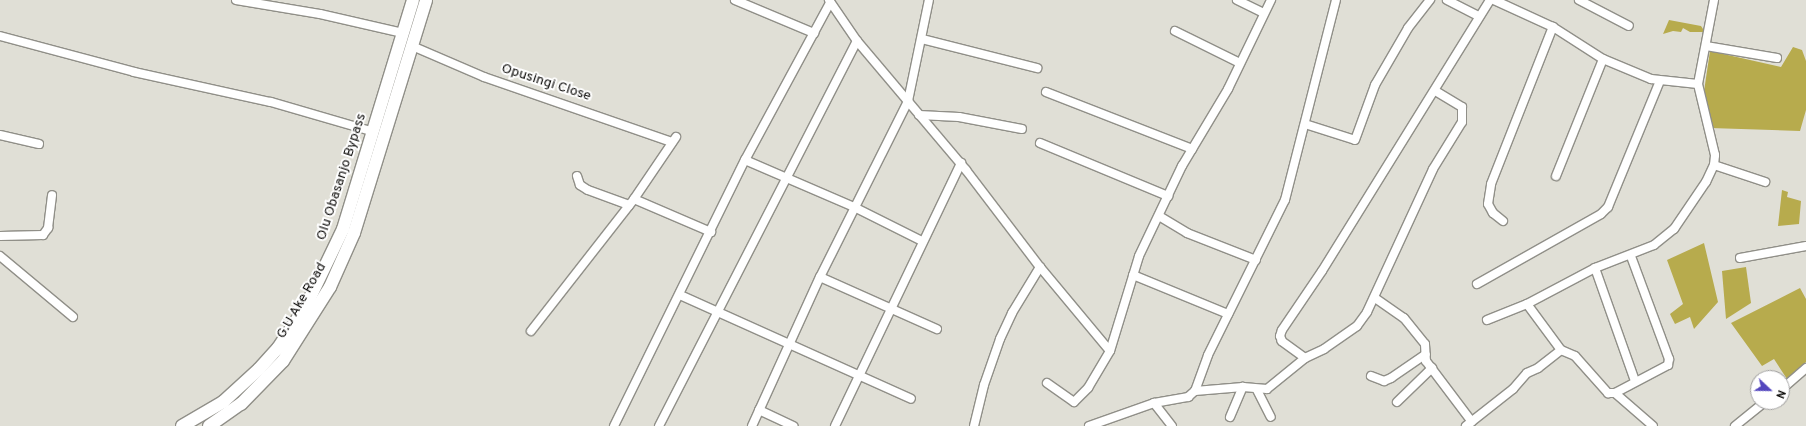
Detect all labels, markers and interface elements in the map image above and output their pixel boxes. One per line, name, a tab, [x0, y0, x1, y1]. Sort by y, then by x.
street label: Opusingi Close	[499, 61, 593, 105]
street label: Olu Obasanjo Bypass	[314, 111, 370, 243]
street label: G.U Ake Road	[273, 260, 331, 342]
north arrow	[1750, 370, 1790, 410]
text: N	[1772, 388, 1788, 400]

